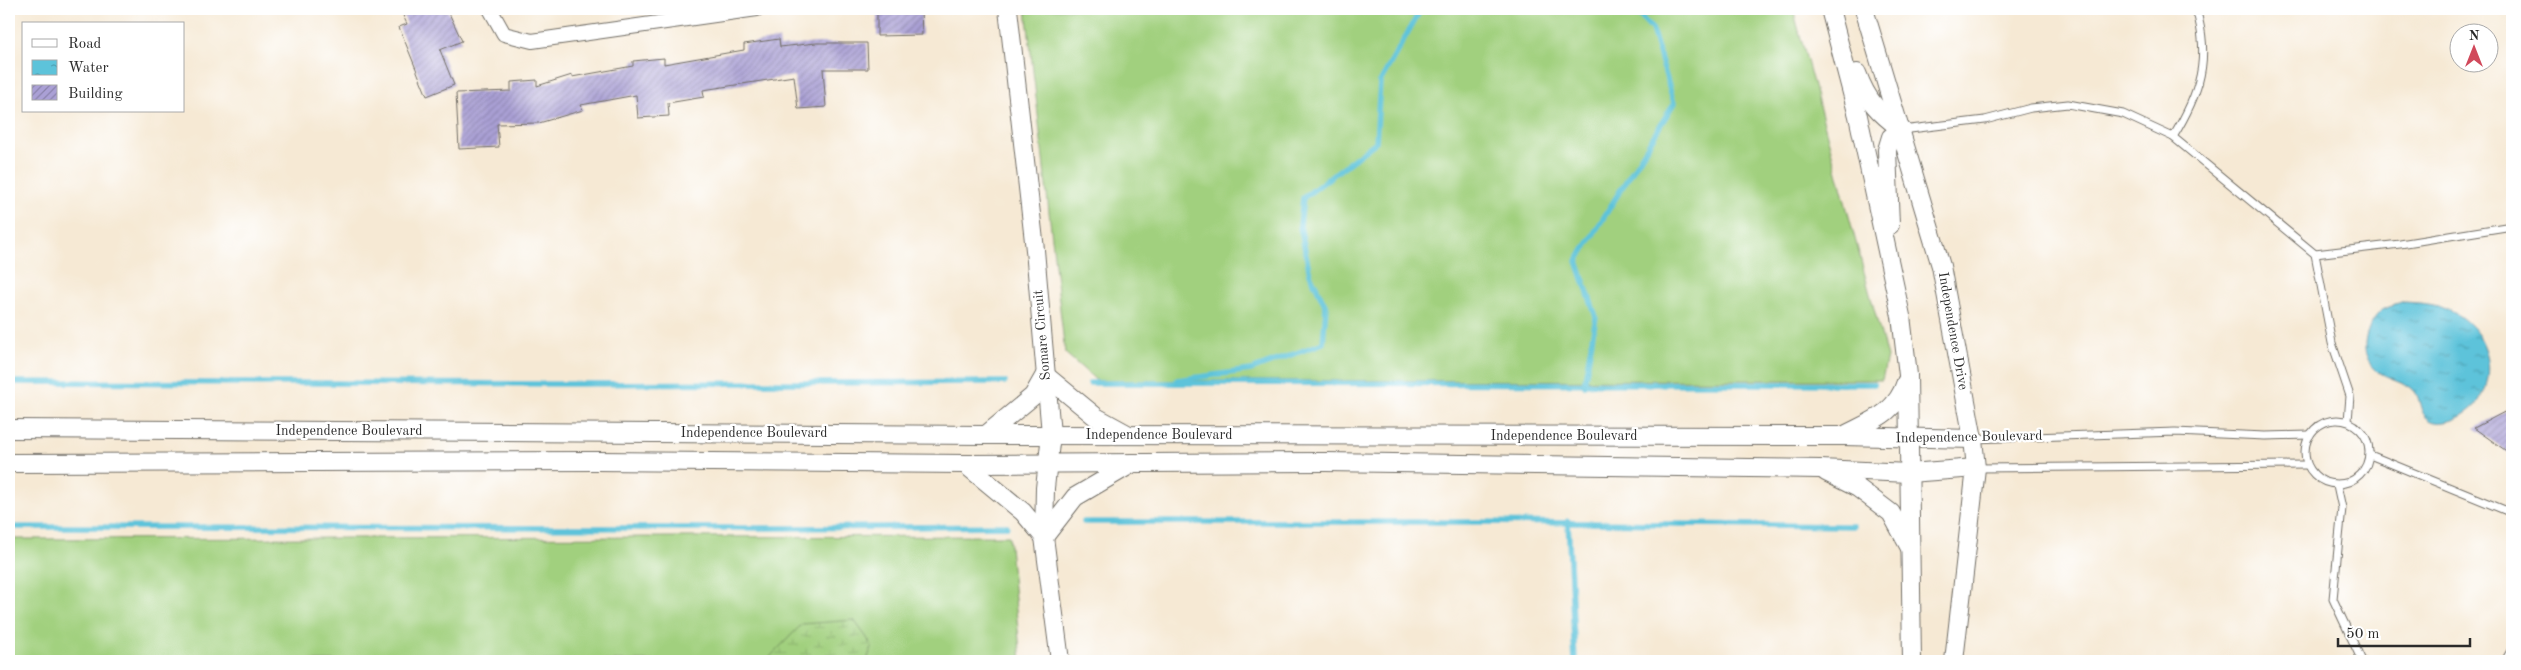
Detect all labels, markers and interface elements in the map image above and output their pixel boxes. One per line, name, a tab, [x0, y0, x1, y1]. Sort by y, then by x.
legend	[22, 22, 185, 112]
north arrow	[2448, 22, 2498, 72]
text: N	[2469, 29, 2480, 43]
text: Road	[68, 37, 102, 52]
text: Water	[68, 61, 109, 76]
text: Building	[68, 87, 123, 102]
street label: Independence Drive	[1936, 271, 1970, 391]
street label: Somare Circuit	[1031, 289, 1053, 381]
street label: Independence Boulevard	[275, 424, 423, 438]
street label: Independence Boulevard	[680, 426, 828, 440]
street label: Independence Boulevard	[1085, 428, 1233, 442]
street label: Independence Boulevard	[1490, 429, 1638, 443]
street label: Independence Boulevard	[1895, 429, 2043, 445]
scale bar	[2338, 615, 2471, 647]
text: 50 m	[2346, 627, 2380, 642]

